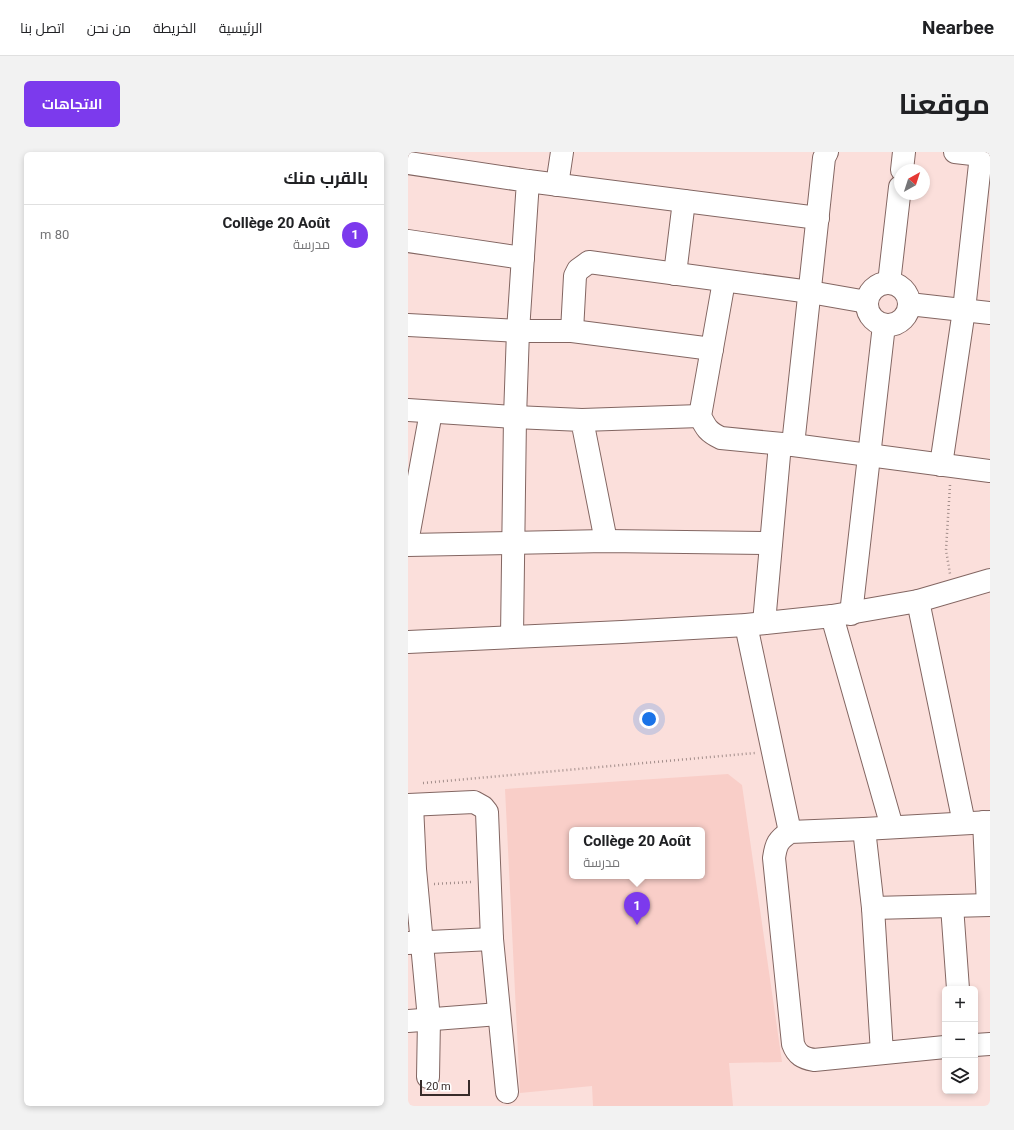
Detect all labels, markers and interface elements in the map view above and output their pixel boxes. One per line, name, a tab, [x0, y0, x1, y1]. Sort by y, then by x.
text: Nearbee	[922, 16, 994, 39]
text: اتصل بنا	[20, 20, 65, 36]
text: من نحن	[87, 20, 131, 36]
text: الخريطة	[153, 20, 197, 36]
text: الرئيسية	[219, 20, 263, 36]
button: الاتجاهات	[24, 81, 120, 127]
text: موقعنا	[899, 88, 990, 121]
north arrow	[894, 164, 930, 200]
text: بالقرب منك	[284, 168, 368, 188]
text: Collège 20 Août	[222, 214, 330, 232]
text: 80 m	[40, 227, 69, 242]
text: 1	[351, 227, 359, 242]
text: مدرسة	[293, 237, 330, 252]
your location	[639, 709, 659, 729]
popup	[569, 827, 705, 879]
text: Collège 20 Août	[583, 832, 691, 850]
text: مدرسة	[583, 855, 620, 870]
pin: 1	[624, 892, 650, 925]
map controls	[942, 986, 978, 1094]
button: +	[942, 986, 978, 1022]
button: −	[942, 1022, 978, 1058]
button: layers	[942, 1058, 978, 1094]
scale bar	[420, 1078, 470, 1097]
text: 20 m	[426, 1080, 451, 1093]

